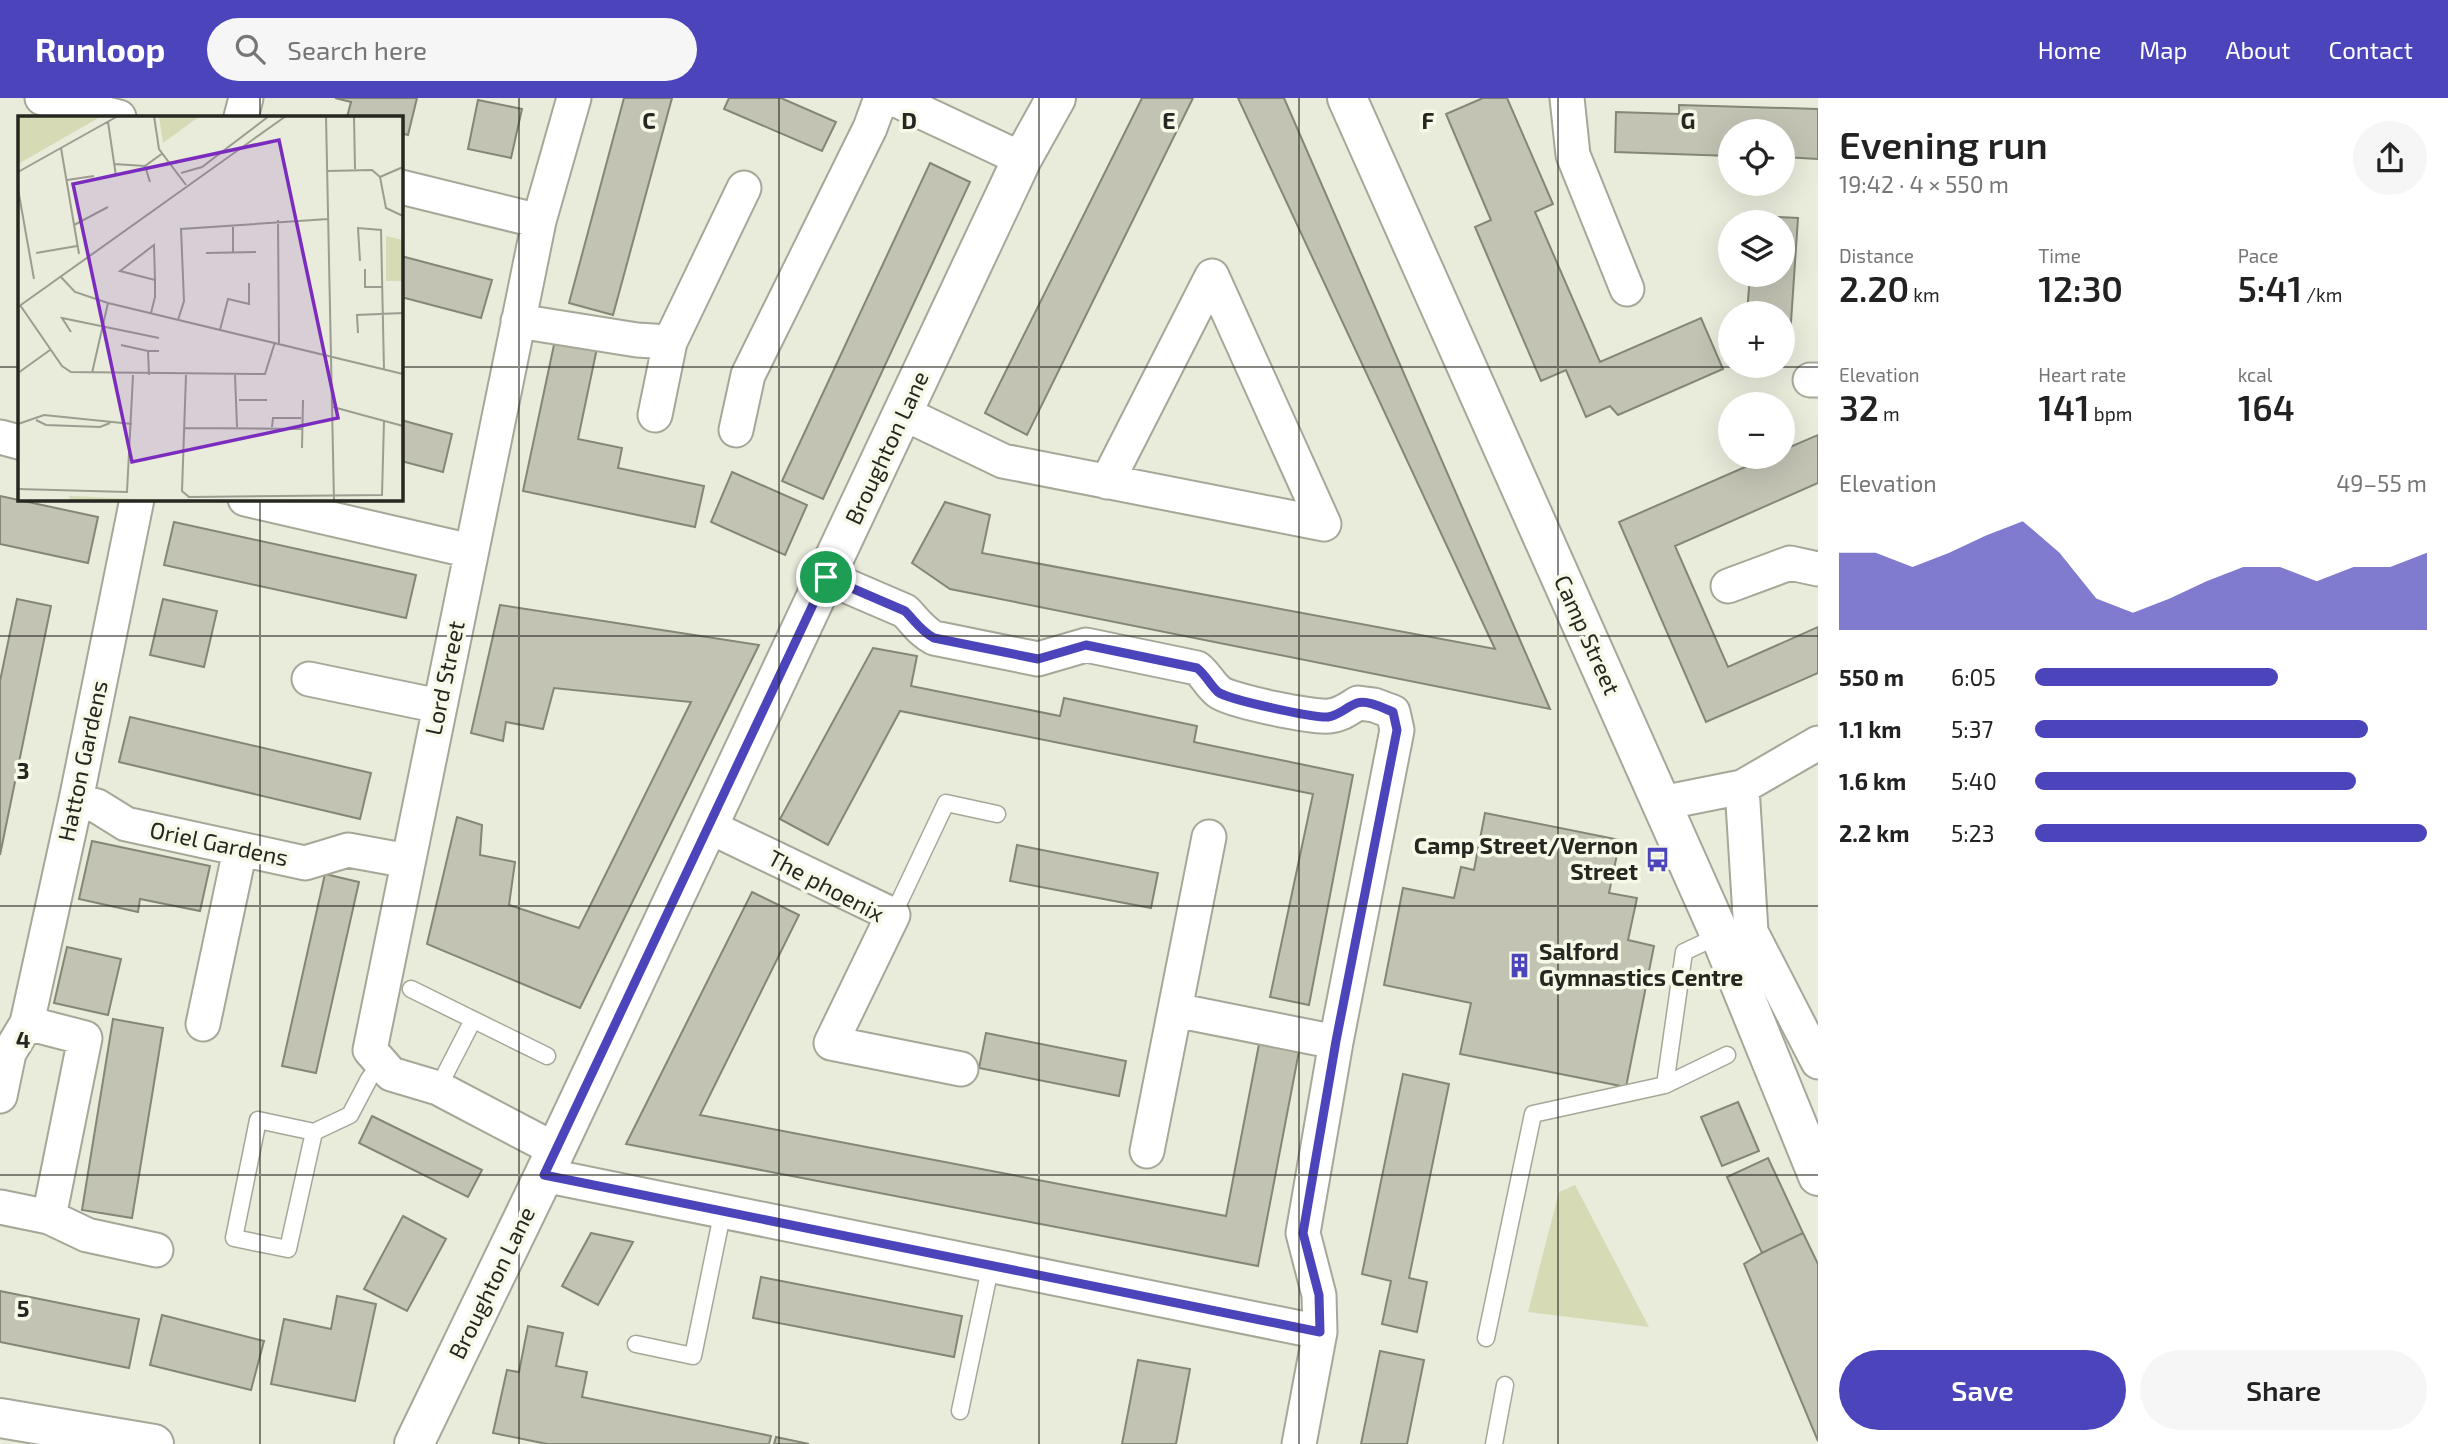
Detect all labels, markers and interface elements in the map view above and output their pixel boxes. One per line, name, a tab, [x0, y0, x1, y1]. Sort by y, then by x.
search box	[207, 18, 697, 81]
text: Runloop	[35, 29, 165, 69]
icon: search	[231, 30, 269, 68]
text: Search here	[287, 34, 427, 65]
text: Home	[2038, 35, 2101, 64]
text: Map	[2139, 35, 2187, 64]
text: About	[2225, 35, 2291, 64]
text: Contact	[2329, 35, 2413, 64]
text: C	[642, 106, 656, 134]
text: D	[901, 106, 917, 134]
text: E	[1162, 106, 1176, 134]
text: F	[1422, 106, 1435, 134]
text: G	[1681, 106, 1695, 134]
inset map	[18, 116, 402, 500]
map controls	[1718, 119, 1795, 469]
button: locate	[1718, 119, 1795, 196]
text: Evening run	[1839, 121, 2048, 167]
button: share	[2353, 121, 2427, 195]
text: 19:42 · 4 × 550 m	[1839, 170, 2009, 198]
button: layers	[1718, 210, 1795, 287]
text: Distance	[1839, 244, 1914, 267]
text: Time	[2038, 244, 2081, 267]
text: Pace	[2238, 244, 2279, 267]
text: 2.20	[1839, 267, 1909, 309]
text: 12:30	[2038, 267, 2123, 309]
text: 5:41	[2238, 267, 2302, 309]
text: km	[1909, 283, 1940, 306]
text: /km	[2302, 283, 2342, 306]
button: +	[1718, 301, 1795, 378]
text: Elevation	[1839, 363, 1920, 386]
text: Heart rate	[2038, 363, 2126, 386]
text: kcal	[2238, 363, 2272, 386]
street label: Broughton Lane	[838, 366, 934, 529]
text: 32	[1839, 386, 1879, 428]
text: 141	[2038, 386, 2090, 428]
text: 164	[2238, 386, 2295, 428]
button: −	[1718, 392, 1795, 469]
text: m	[1879, 402, 1900, 425]
text: bpm	[2090, 402, 2132, 425]
text: Elevation	[1839, 469, 1937, 497]
text: 49–55 m	[2336, 469, 2427, 497]
pin	[796, 547, 856, 607]
icon: arrive	[807, 558, 845, 596]
street label: Camp Street	[1549, 570, 1627, 699]
street label: Lord Street	[418, 618, 470, 737]
text: 550 m	[1839, 663, 1904, 691]
text: 6:05	[1951, 663, 1996, 691]
street label: Hatton Gardens	[51, 678, 113, 844]
text: 1.1 km	[1839, 715, 1902, 743]
text: 5:37	[1951, 715, 1993, 743]
text: 3	[16, 756, 30, 784]
text: 1.6 km	[1839, 767, 1906, 795]
text: 5:40	[1951, 767, 1997, 795]
street label: Oriel Gardens	[147, 815, 291, 871]
text: 2.2 km	[1839, 819, 1909, 847]
text: 5:23	[1951, 819, 1994, 847]
place label: Camp Street/Vernon Street	[1414, 831, 1638, 885]
street label: The phoenix	[764, 843, 889, 927]
bus stop icon: Camp Street/Vernon Street	[1644, 845, 1672, 873]
place label: Salford Gymnastics Centre	[1539, 937, 1743, 991]
building icon: Salford Gymnastics Centre	[1505, 951, 1533, 979]
text: 4	[16, 1025, 30, 1053]
street label: Broughton Lane	[442, 1202, 540, 1363]
text: 5	[17, 1294, 29, 1322]
button: Save	[1839, 1350, 2126, 1430]
button: Share	[2140, 1350, 2427, 1430]

